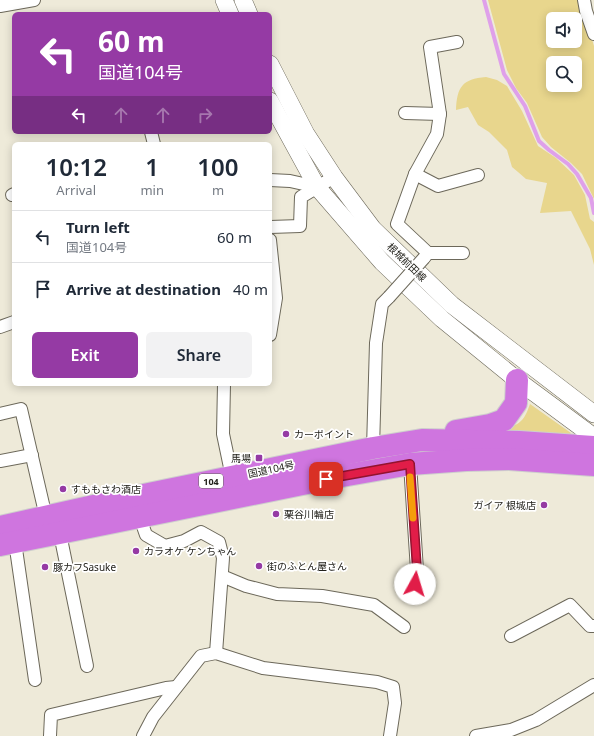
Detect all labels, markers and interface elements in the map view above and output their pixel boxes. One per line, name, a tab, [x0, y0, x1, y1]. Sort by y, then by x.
map controls	[546, 12, 582, 92]
button: sound	[546, 12, 582, 48]
text: 60 m	[98, 22, 165, 60]
icon: left	[32, 28, 84, 80]
button: search	[546, 56, 582, 92]
text: 国道104号	[98, 60, 183, 84]
icon: left	[68, 104, 90, 126]
icon: ahead	[110, 104, 132, 126]
icon: ahead	[152, 104, 174, 126]
icon: right	[194, 104, 216, 126]
text: 10:12	[45, 150, 107, 183]
text: 1	[145, 150, 159, 183]
text: 100	[197, 150, 239, 183]
text: Arrival	[56, 181, 96, 199]
text: min	[140, 181, 164, 199]
text: m	[212, 181, 224, 199]
text: Turn left	[66, 217, 130, 237]
icon: left	[32, 226, 54, 248]
text: 60 m	[217, 227, 252, 247]
text: 国道104号	[66, 238, 127, 256]
street label: 根城前田線	[384, 240, 430, 284]
icon: arrive	[32, 278, 54, 300]
text: Arrive at destination	[66, 279, 221, 299]
text: 40 m	[233, 279, 268, 299]
button: Exit	[32, 332, 138, 378]
button: Share	[146, 332, 252, 378]
place label: カーポイント	[294, 427, 354, 441]
marker: カーポイント	[281, 429, 291, 439]
place label: 馬場	[231, 451, 251, 465]
marker: 馬場	[254, 453, 264, 463]
street label: 国道104号	[246, 457, 296, 481]
pin	[309, 462, 343, 496]
icon: arrive	[315, 468, 337, 490]
road number: 104	[199, 474, 223, 488]
place label: すももさわ酒店	[71, 482, 141, 496]
marker: すももさわ酒店	[58, 484, 68, 494]
place label: ガイア 根城店	[473, 498, 536, 512]
marker: ガイア 根城店	[539, 500, 549, 510]
place label: 栗谷川輪店	[284, 507, 334, 521]
marker: 栗谷川輪店	[271, 509, 281, 519]
place label: カラオケ ケンちゃん	[144, 544, 236, 558]
marker: カラオケ ケンちゃん	[131, 546, 141, 556]
place label: 街のふとん屋さん	[266, 559, 347, 573]
place label: 豚カフSasuke	[53, 560, 116, 574]
marker: 街のふとん屋さん	[254, 561, 264, 571]
marker: 豚カフSasuke	[40, 562, 50, 572]
position arrow	[394, 563, 436, 605]

